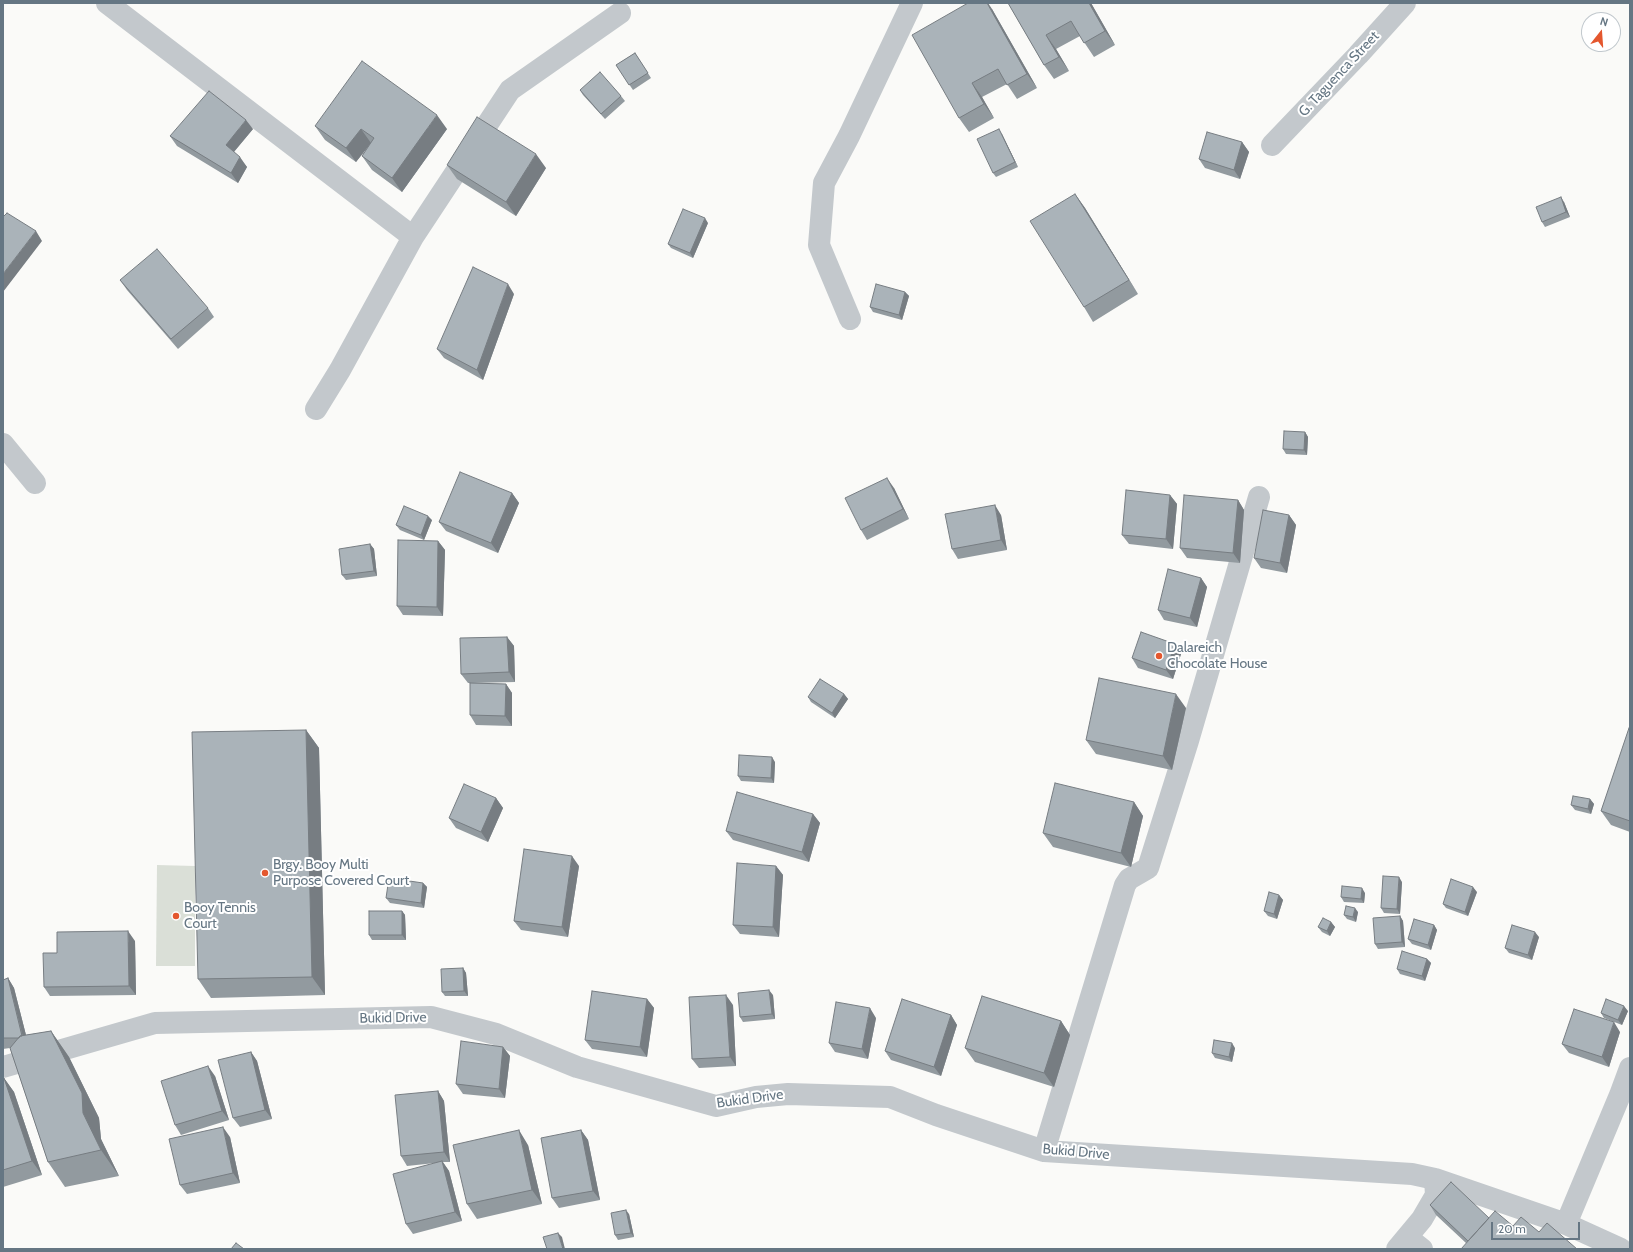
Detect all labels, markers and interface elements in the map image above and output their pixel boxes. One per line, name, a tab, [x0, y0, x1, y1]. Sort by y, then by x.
north arrow	[1581, 12, 1621, 52]
text: N	[1598, 14, 1610, 29]
street label: G. Taguenca Street	[1295, 28, 1383, 120]
place label: Dalareich Chocolate House	[1167, 640, 1267, 672]
marker: Dalareich Chocolate House	[1154, 651, 1164, 661]
place label: Brgy. Booy Multi Purpose Covered Court	[273, 857, 409, 890]
marker: Brgy. Booy Multi Purpose Covered Court	[260, 868, 270, 878]
place label: Booy Tennis Court	[184, 900, 256, 932]
marker: Booy Tennis Court	[171, 911, 181, 921]
street label: Bukid Drive	[359, 1009, 427, 1027]
street label: Bukid Drive	[716, 1086, 784, 1112]
street label: Bukid Drive	[1042, 1141, 1110, 1163]
scale bar	[1493, 1214, 1582, 1240]
text: 20 m	[1498, 1221, 1526, 1236]

